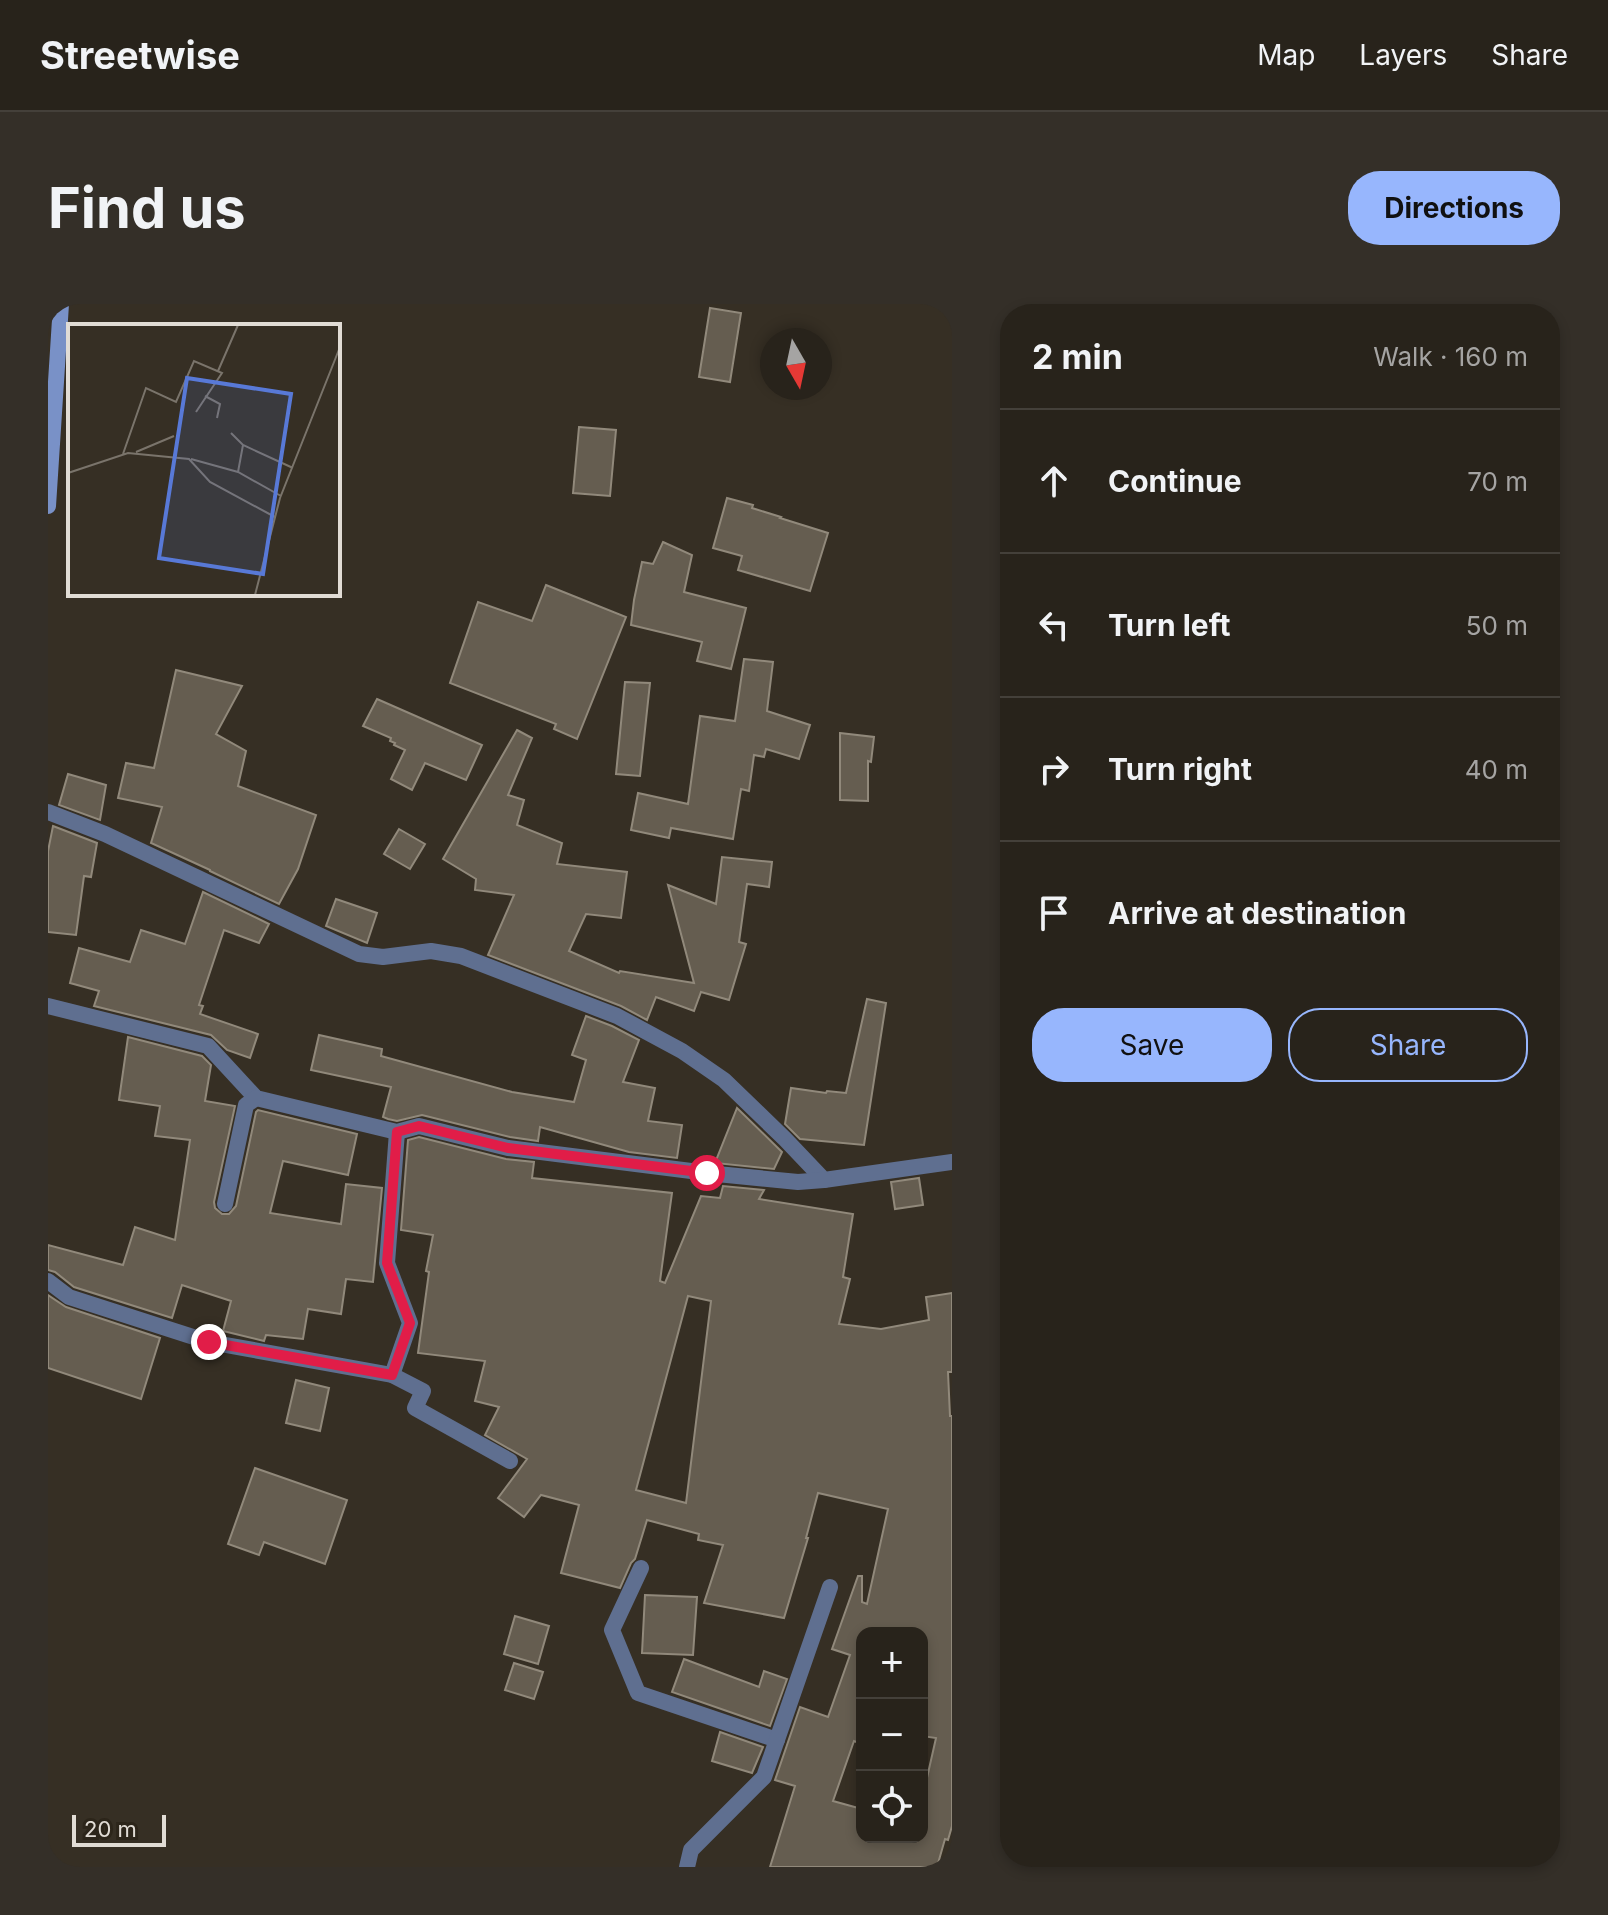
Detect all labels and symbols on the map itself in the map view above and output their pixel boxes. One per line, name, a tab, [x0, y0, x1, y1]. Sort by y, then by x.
inset map	[68, 324, 340, 596]
north arrow	[760, 328, 832, 400]
route start	[689, 1155, 725, 1191]
route end	[191, 1324, 227, 1360]
scale bar	[72, 1811, 166, 1847]

